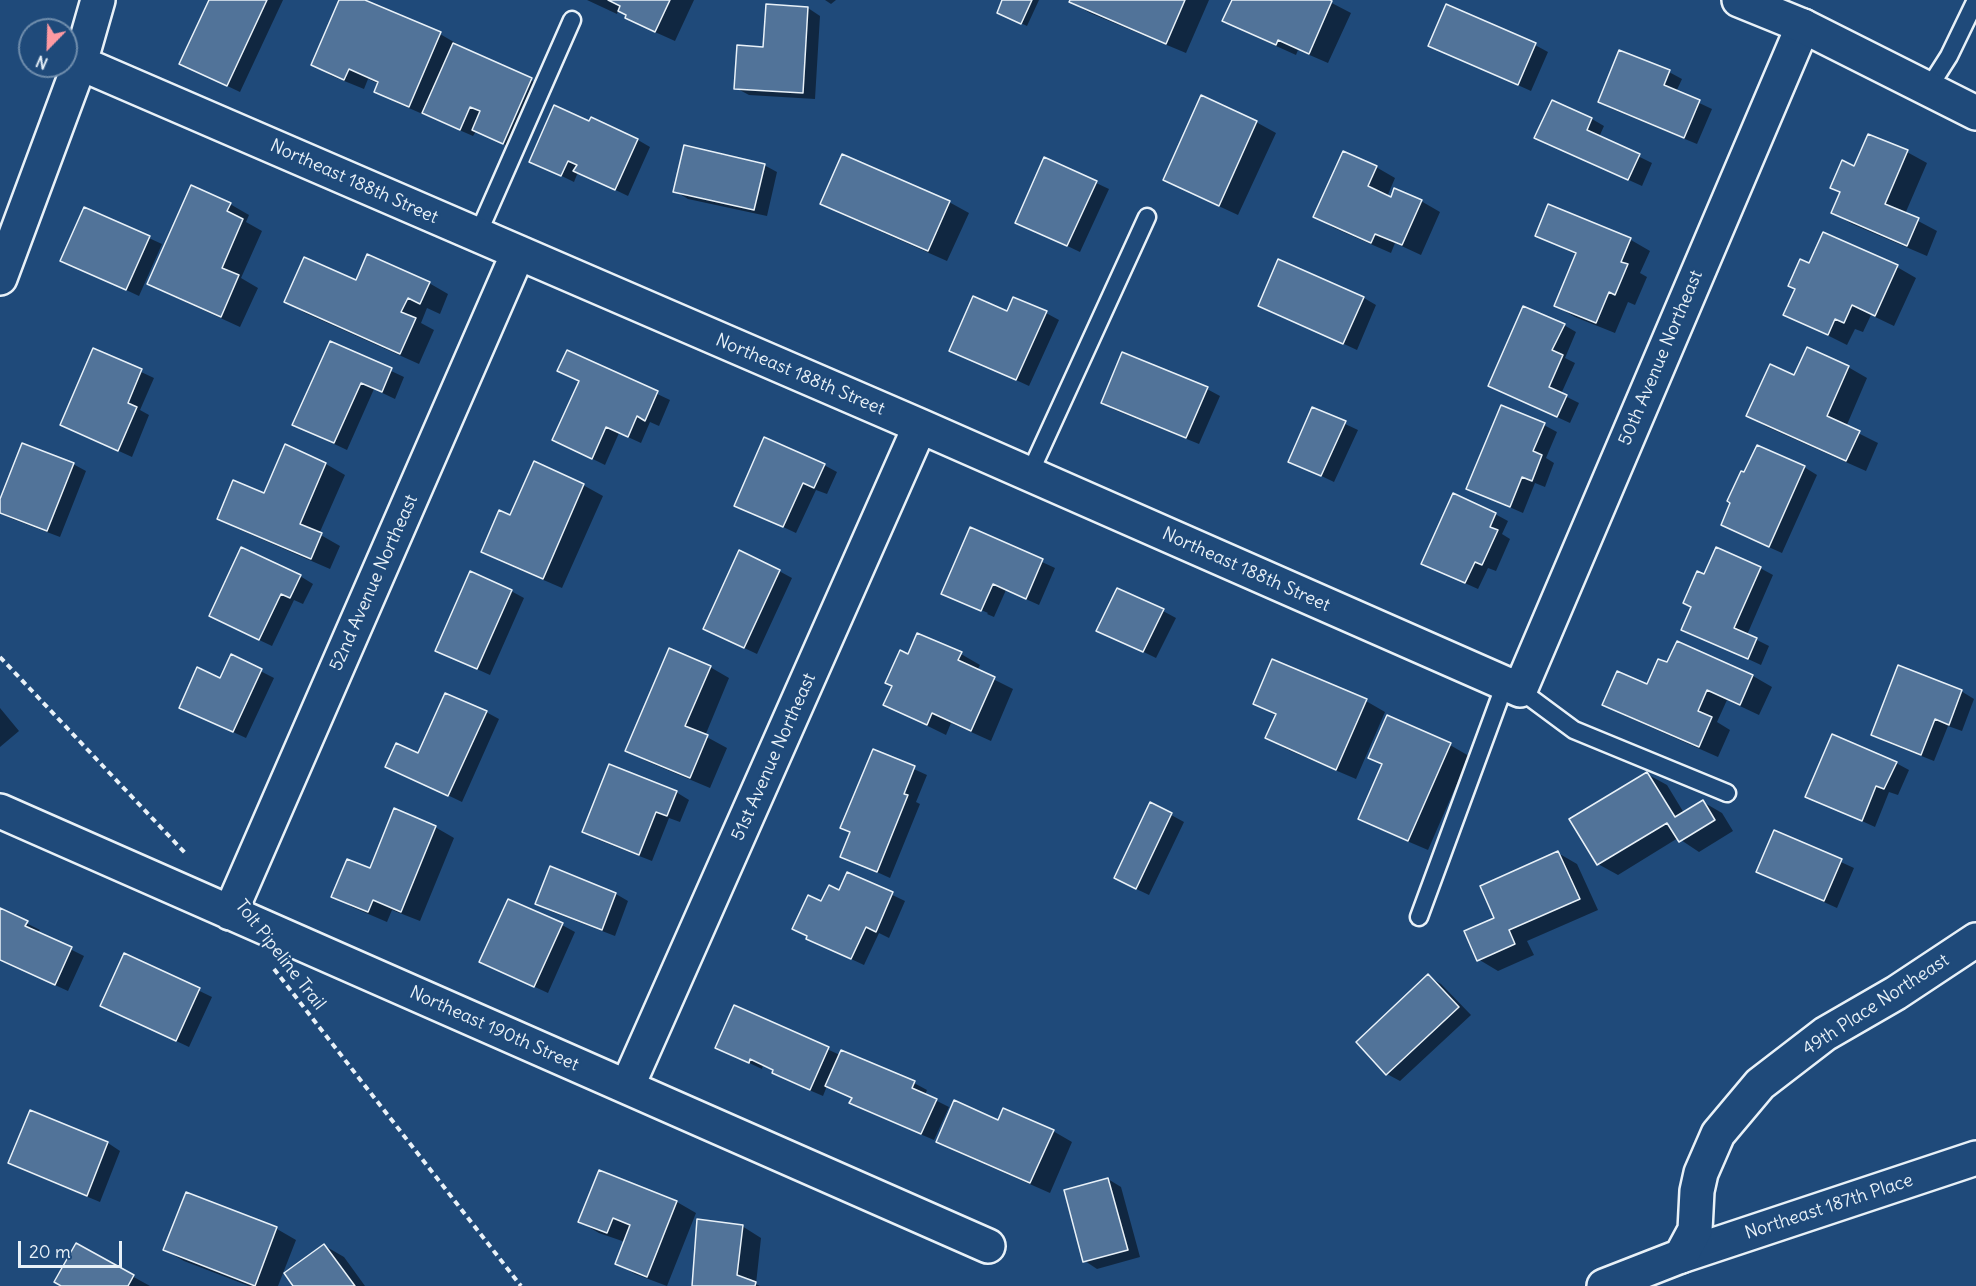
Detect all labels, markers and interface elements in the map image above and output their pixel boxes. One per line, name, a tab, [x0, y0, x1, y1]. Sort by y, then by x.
north arrow	[18, 18, 78, 78]
text: N	[33, 51, 51, 74]
street label: Northeast 188th Street	[267, 135, 441, 229]
street label: 50th Avenue Northeast	[1614, 267, 1708, 449]
street label: Northeast 188th Street	[712, 330, 888, 420]
street label: 52nd Avenue Northeast	[325, 492, 423, 674]
street label: Northeast 188th Street	[1159, 523, 1333, 617]
street label: 51st Avenue Northeast	[727, 670, 821, 844]
street label: Tolt Pipeline Trail	[230, 896, 330, 1014]
street label: 49th Place Northeast	[1799, 950, 1953, 1060]
street label: Northeast 190th Street	[406, 982, 582, 1076]
street label: Northeast 187th Place	[1742, 1170, 1916, 1244]
scale bar	[21, 1229, 124, 1267]
text: 20 m	[29, 1240, 71, 1263]

